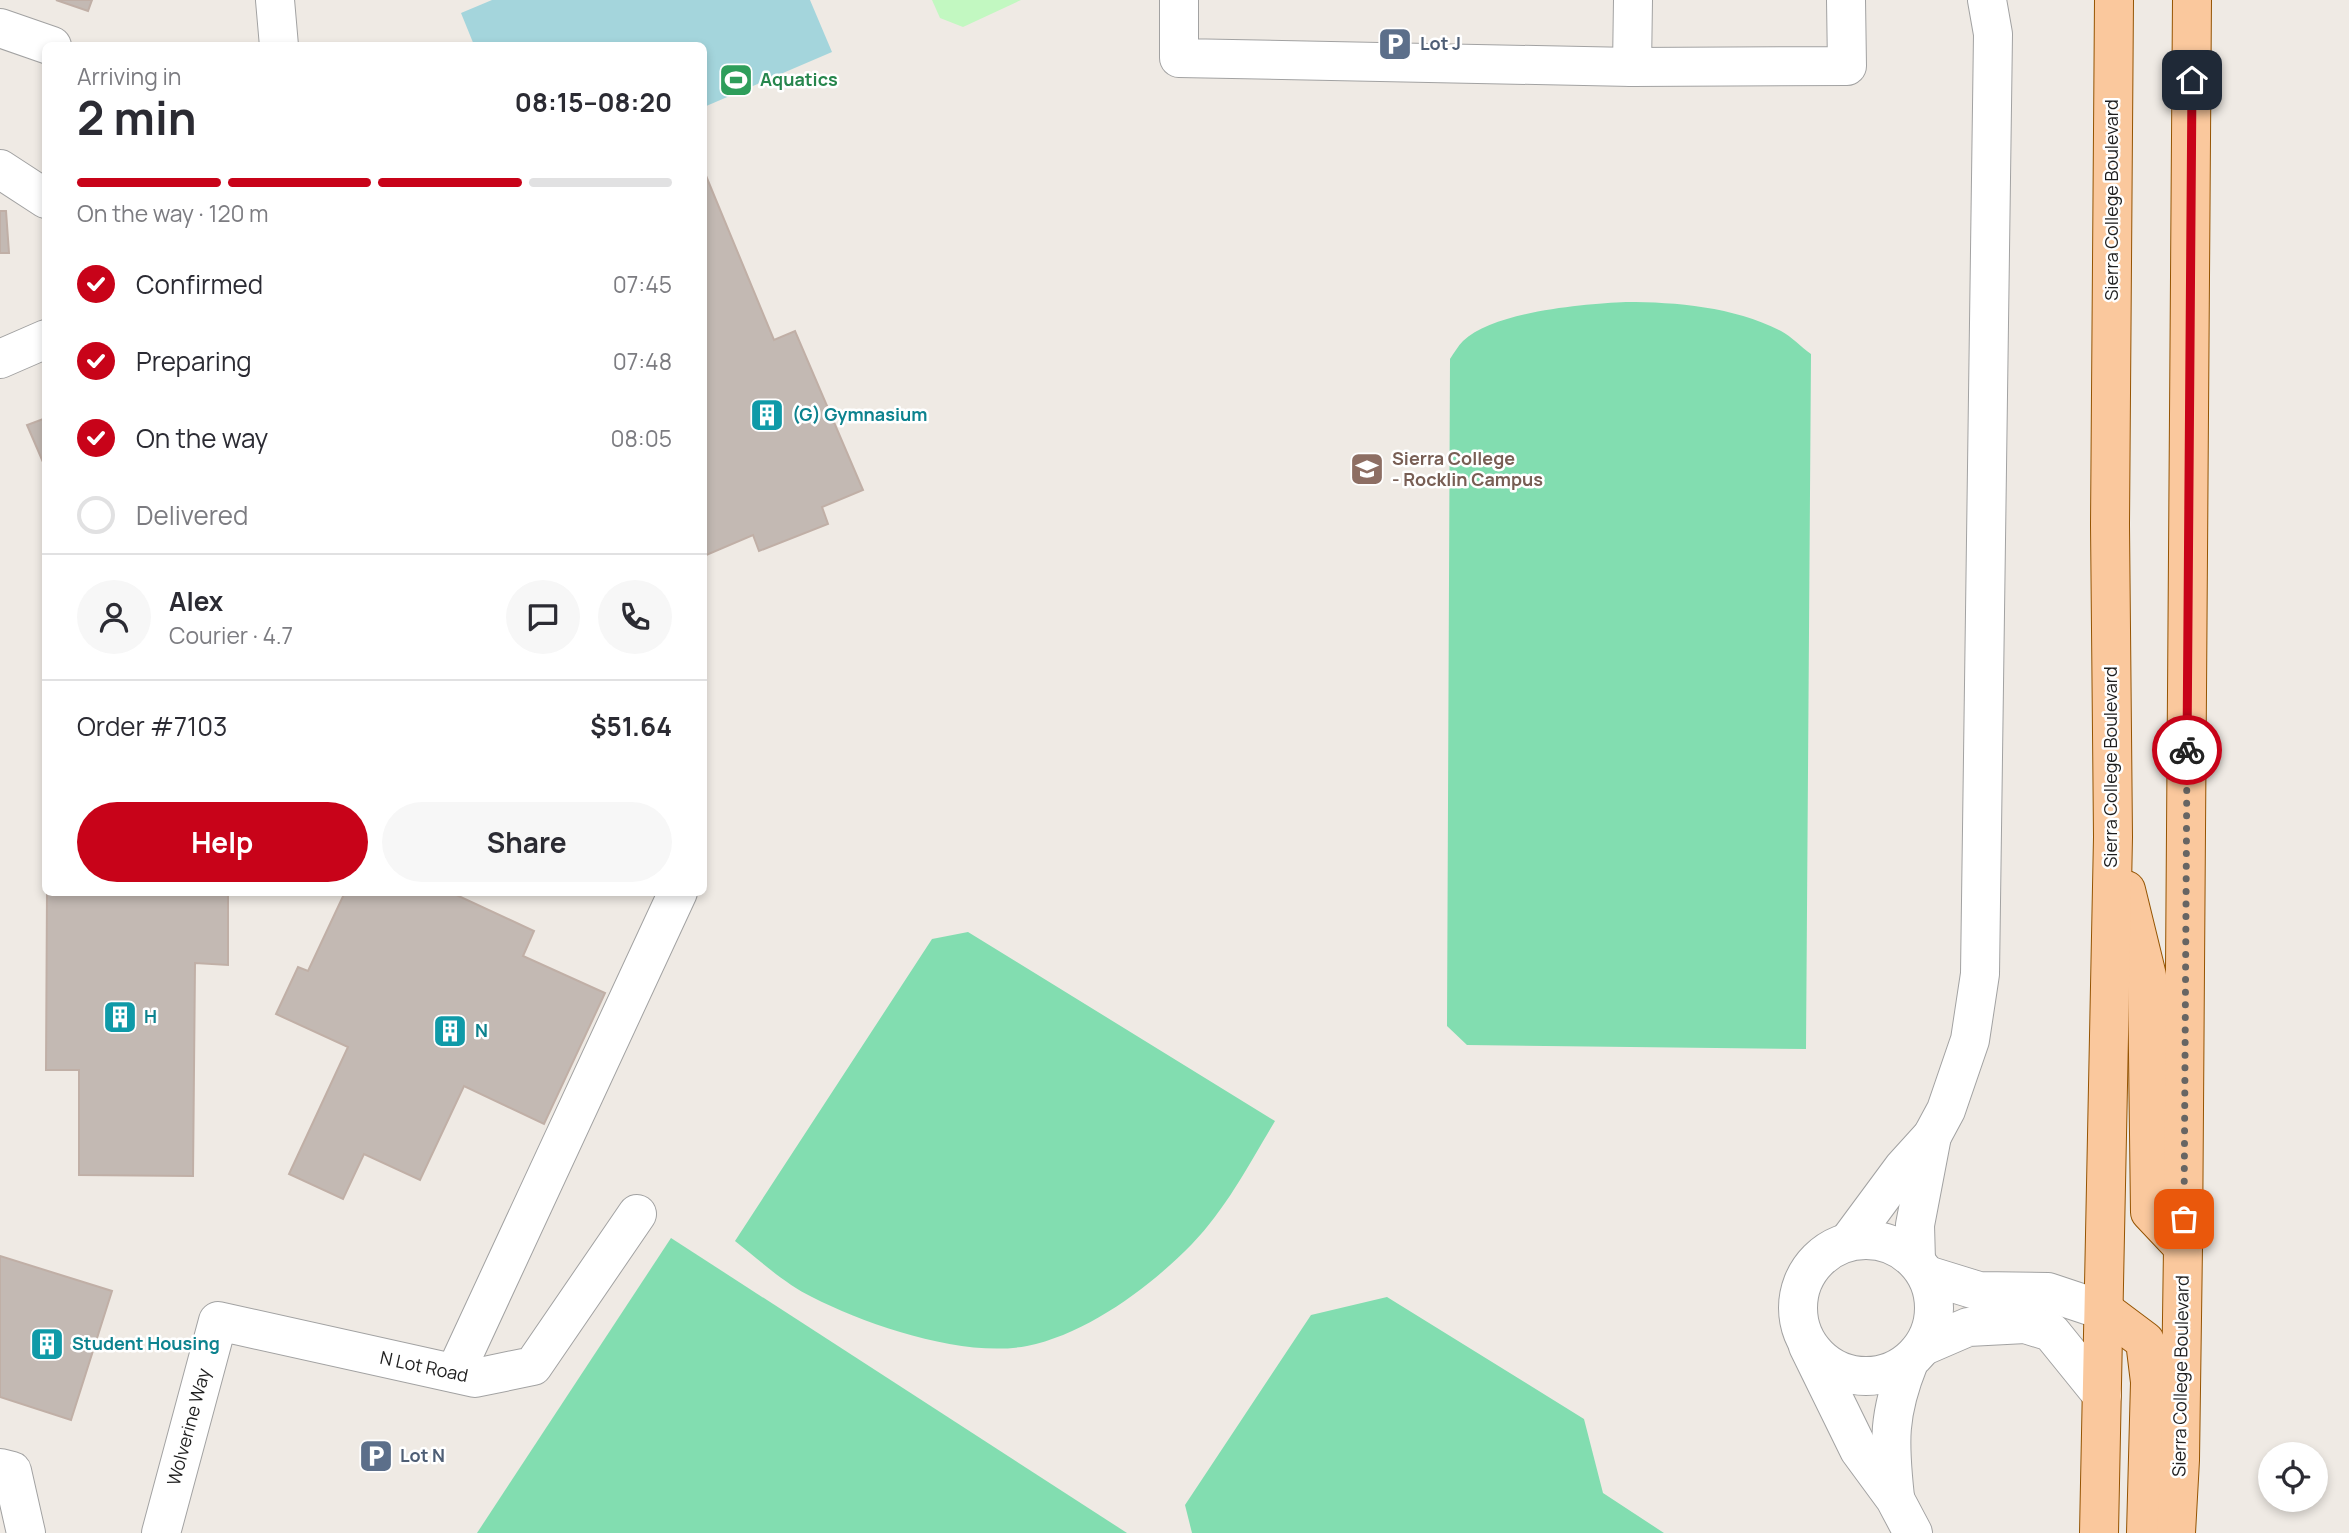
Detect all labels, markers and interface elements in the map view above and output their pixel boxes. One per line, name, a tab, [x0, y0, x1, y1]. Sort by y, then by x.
parking icon: Lot J	[1376, 25, 1414, 63]
place label: Lot J	[1420, 31, 1461, 55]
pin	[2162, 50, 2222, 110]
text: Arriving in	[77, 60, 182, 92]
sports icon: Aquatics	[717, 61, 755, 99]
icon: home	[2173, 61, 2211, 99]
place label: Aquatics	[760, 67, 838, 91]
text: 08:15–08:20	[515, 84, 672, 120]
text: 2 min	[77, 86, 197, 149]
street label: Sierra College Boulevard	[2099, 99, 2123, 301]
text: On the way · 120 m	[77, 197, 269, 229]
icon: check	[77, 265, 115, 303]
text: Confirmed	[136, 266, 263, 302]
text: 07:45	[613, 268, 672, 300]
icon: check	[77, 342, 115, 380]
text: Preparing	[136, 343, 252, 379]
text: 07:48	[613, 345, 672, 377]
building icon: (G) Gymnasium	[748, 396, 786, 434]
place label: (G) Gymnasium	[792, 402, 927, 426]
icon: check	[77, 419, 115, 457]
text: On the way	[136, 420, 268, 456]
text: 08:05	[610, 422, 672, 454]
place label: Sierra College - Rocklin Campus	[1392, 446, 1543, 491]
school or university icon: Sierra College - Rocklin Campus	[1348, 450, 1386, 488]
text: Delivered	[136, 497, 248, 533]
button: person	[77, 580, 151, 654]
button: chat	[506, 580, 580, 654]
button: phone	[598, 580, 672, 654]
text: Alex	[169, 583, 223, 619]
text: Courier · 4.7	[169, 619, 293, 651]
street label: Sierra College Boulevard	[2098, 666, 2122, 868]
text: Order #7103	[77, 708, 227, 744]
text: $51.64	[590, 708, 672, 744]
courier	[2152, 715, 2222, 785]
icon: bike	[2168, 731, 2206, 769]
button: Help	[77, 802, 368, 882]
button: Share	[382, 802, 672, 882]
building icon: H	[101, 998, 139, 1036]
place label: H	[144, 1004, 157, 1028]
building icon: N	[431, 1012, 469, 1050]
place label: N	[475, 1018, 488, 1042]
pin	[2154, 1189, 2214, 1249]
icon: bag	[2165, 1200, 2203, 1238]
street label: Sierra College Boulevard	[2166, 1275, 2194, 1477]
building icon: Student Housing	[28, 1325, 66, 1363]
place label: Student Housing	[72, 1331, 220, 1355]
street label: N Lot Road	[378, 1345, 470, 1387]
street label: Wolverine Way	[161, 1365, 215, 1488]
parking icon: Lot N	[357, 1437, 395, 1475]
map controls	[2258, 1442, 2328, 1512]
button: locate	[2258, 1442, 2328, 1512]
place label: Lot N	[400, 1443, 445, 1467]

